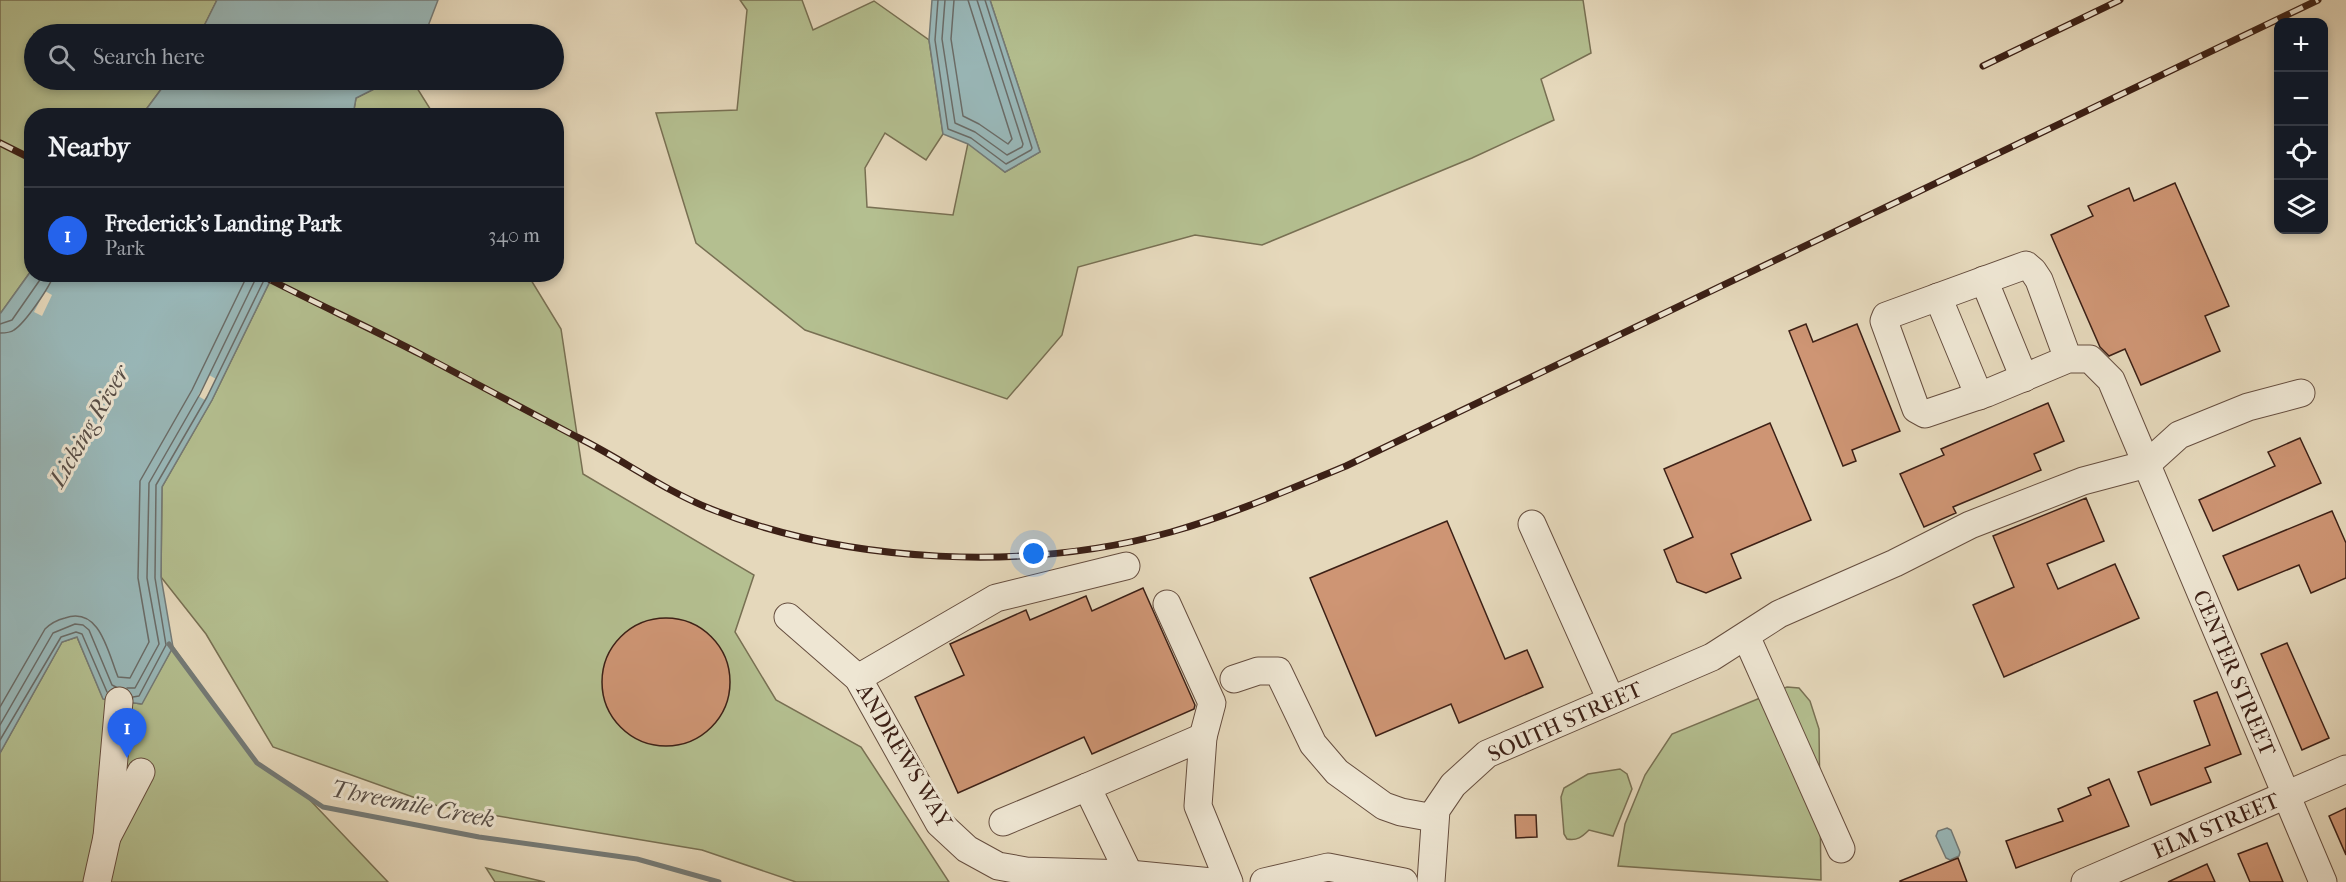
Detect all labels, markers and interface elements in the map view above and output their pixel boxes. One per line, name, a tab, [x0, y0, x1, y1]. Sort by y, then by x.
map controls	[2274, 18, 2328, 234]
button: +	[2274, 18, 2328, 72]
search box	[24, 24, 564, 90]
icon: search	[45, 41, 78, 74]
text: Search here	[93, 44, 205, 70]
button: −	[2274, 72, 2328, 126]
button: locate	[2274, 126, 2328, 180]
text: Nearby	[48, 132, 130, 163]
button: layers	[2274, 180, 2328, 234]
text: Frederick's Landing Park	[105, 211, 341, 237]
text: 1	[64, 224, 71, 247]
text: 340 m	[488, 224, 540, 247]
text: Park	[105, 237, 145, 260]
water label: Licking River	[42, 358, 136, 493]
your location	[1019, 539, 1048, 568]
street label: CENTER STREET	[2187, 586, 2281, 761]
street label: SOUTH STREET	[1484, 676, 1647, 768]
street label: ANDREWS WAY	[850, 678, 958, 834]
pin: 1	[108, 708, 146, 758]
water label: Threemile Creek	[329, 774, 497, 834]
street label: ELM STREET	[2149, 787, 2284, 864]

